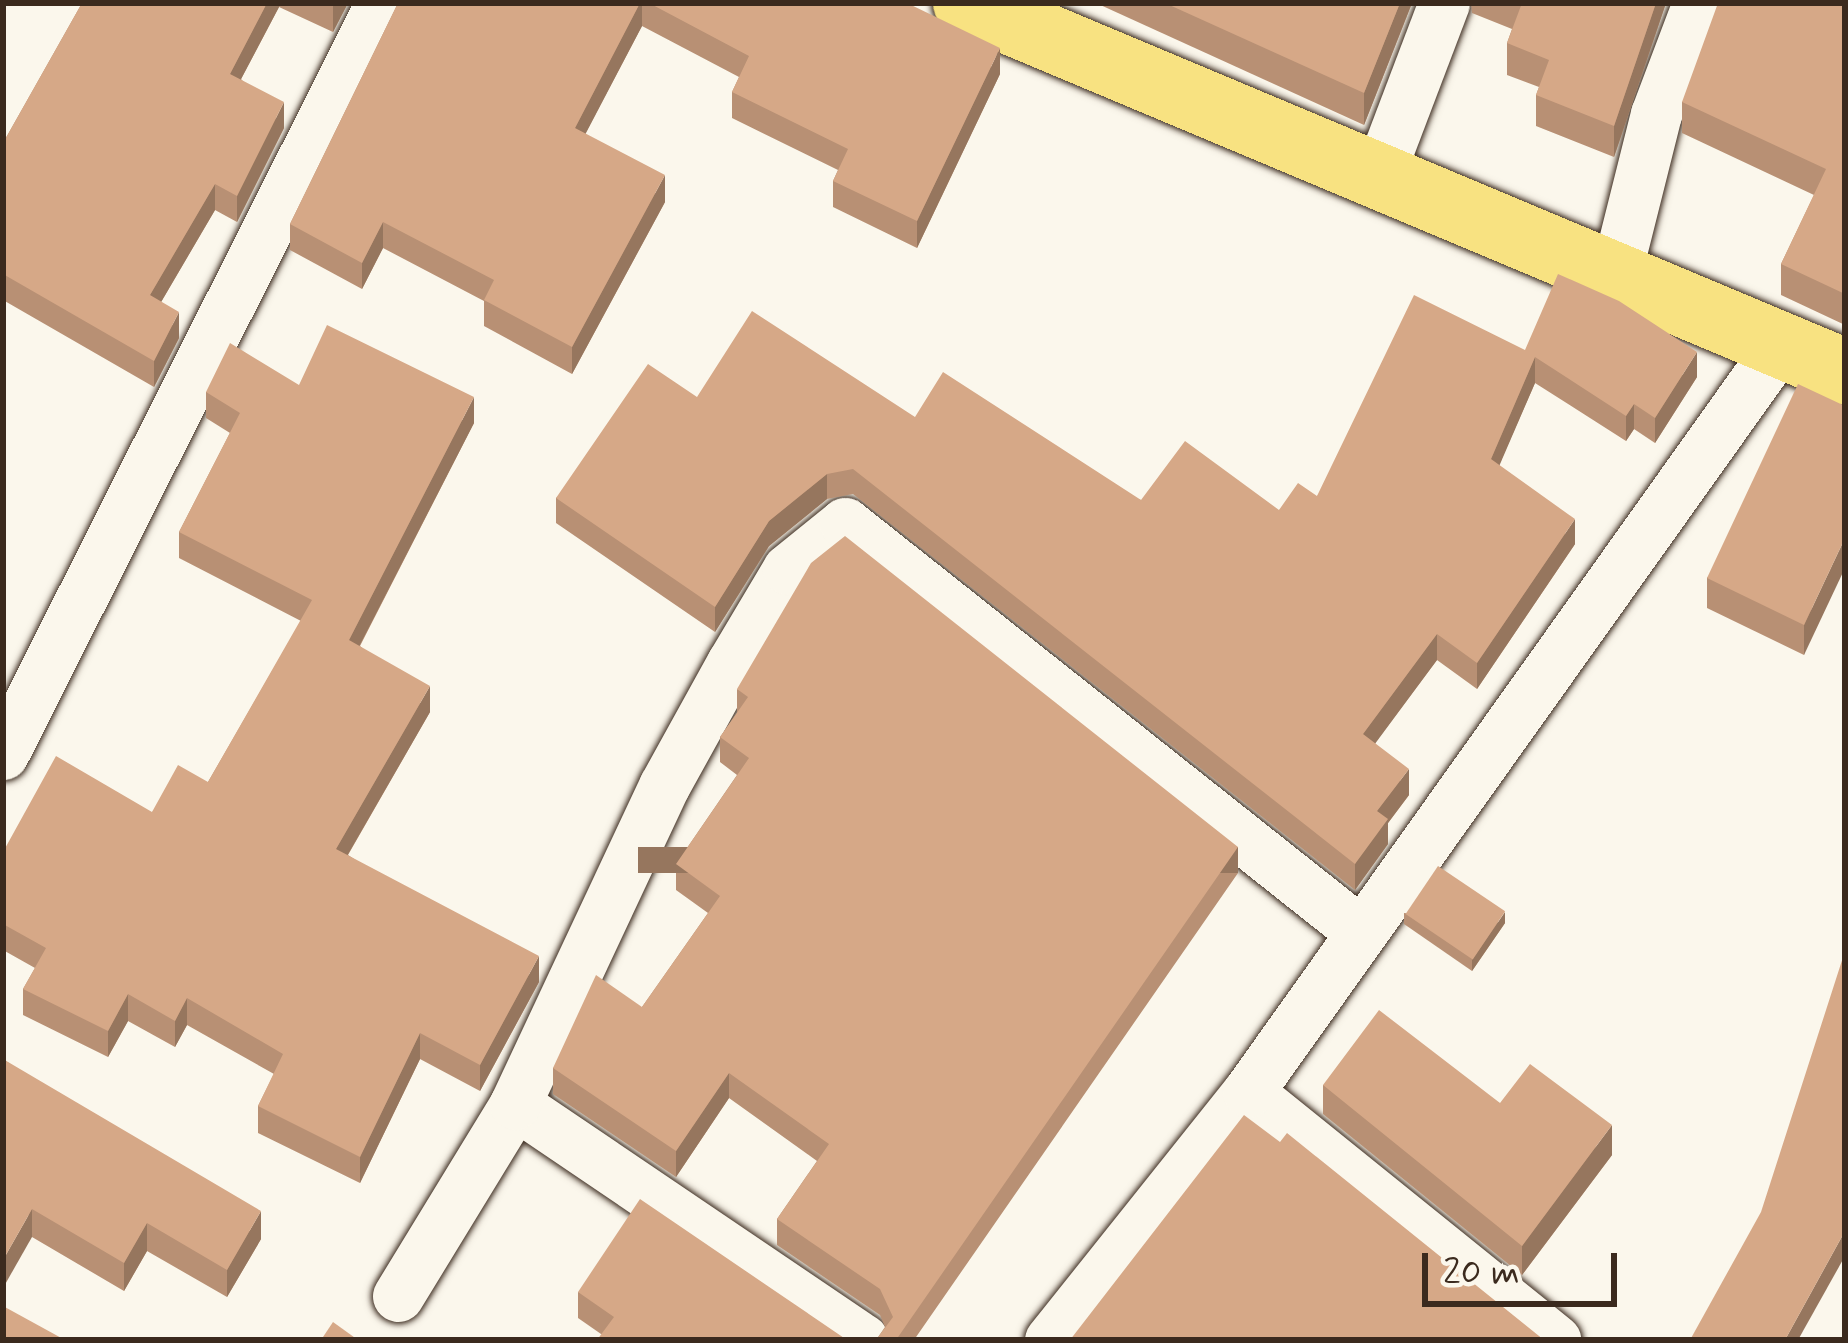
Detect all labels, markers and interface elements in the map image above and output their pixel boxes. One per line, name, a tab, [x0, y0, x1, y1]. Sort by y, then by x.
scale bar	[1428, 1229, 1623, 1303]
text: 20 m	[1443, 1250, 1520, 1297]

